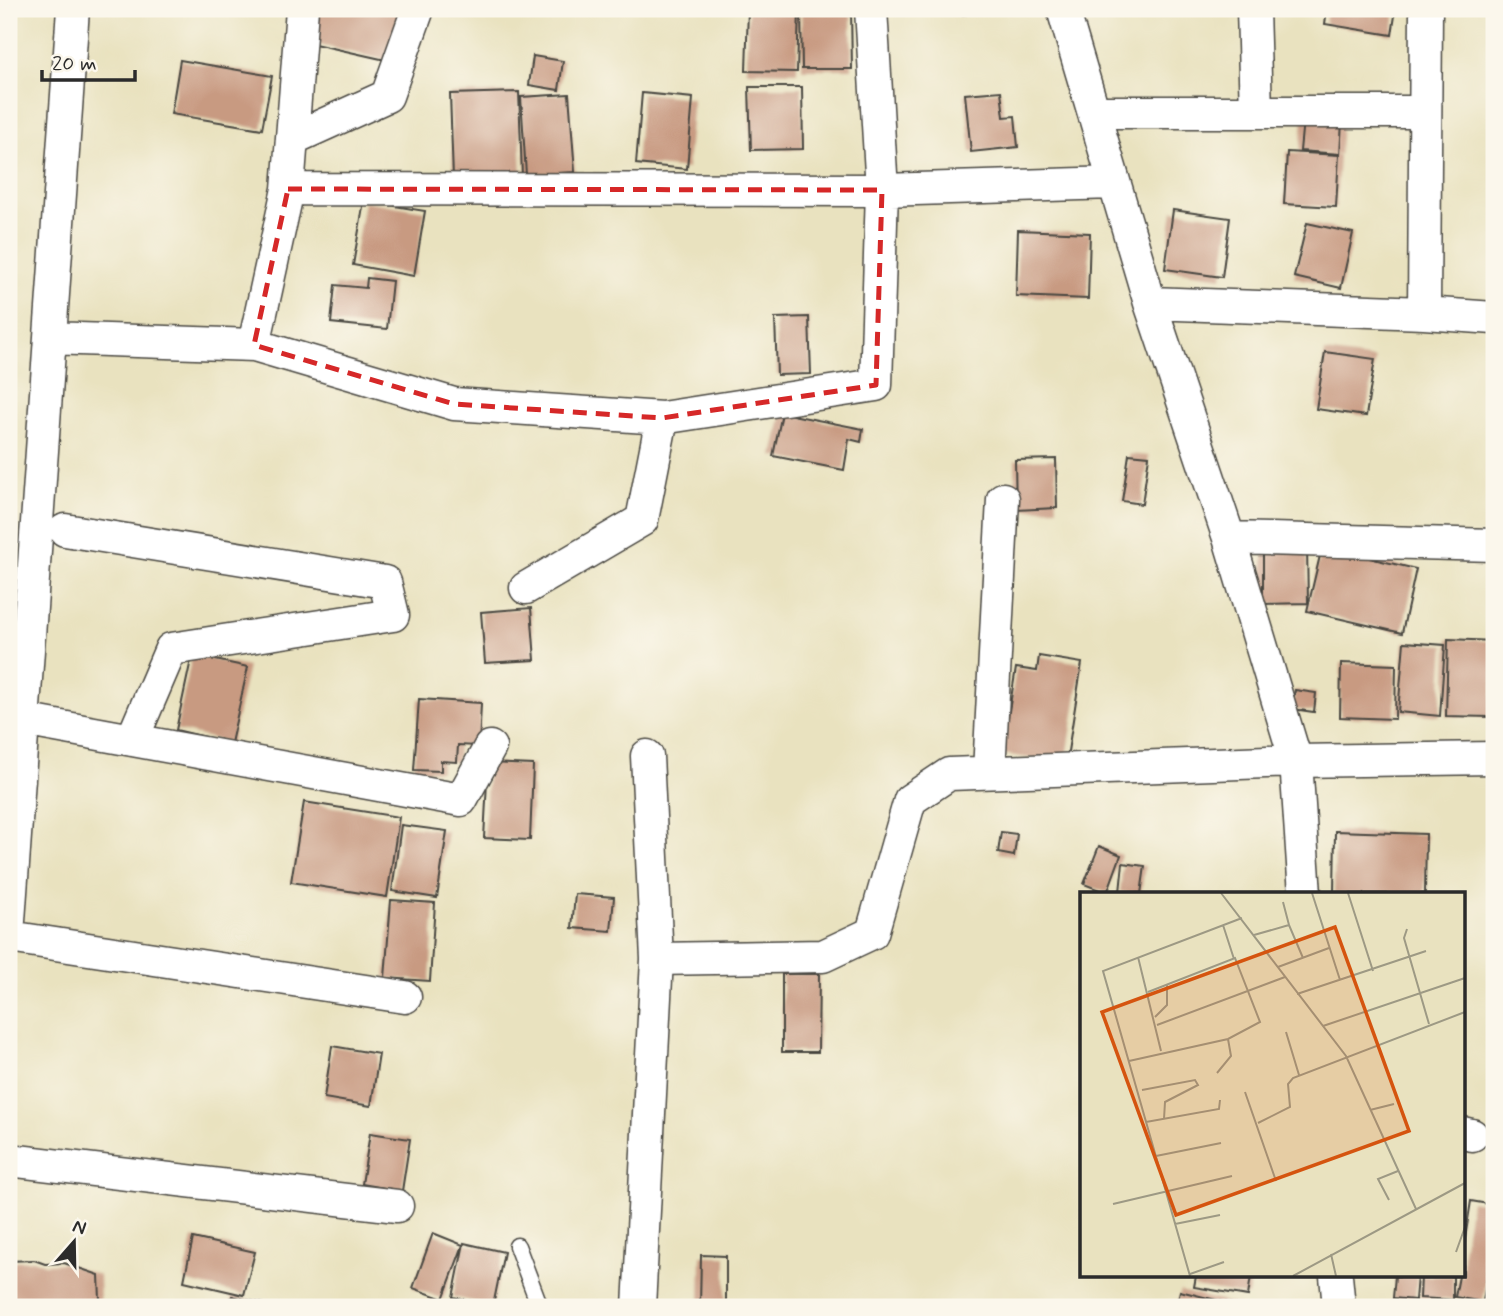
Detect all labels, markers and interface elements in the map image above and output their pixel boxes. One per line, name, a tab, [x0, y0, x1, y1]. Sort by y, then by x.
scale bar	[42, 38, 135, 82]
text: 20 m	[52, 50, 97, 78]
inset map	[1080, 892, 1464, 1278]
north arrow	[38, 1208, 108, 1278]
text: N	[69, 1214, 90, 1241]

